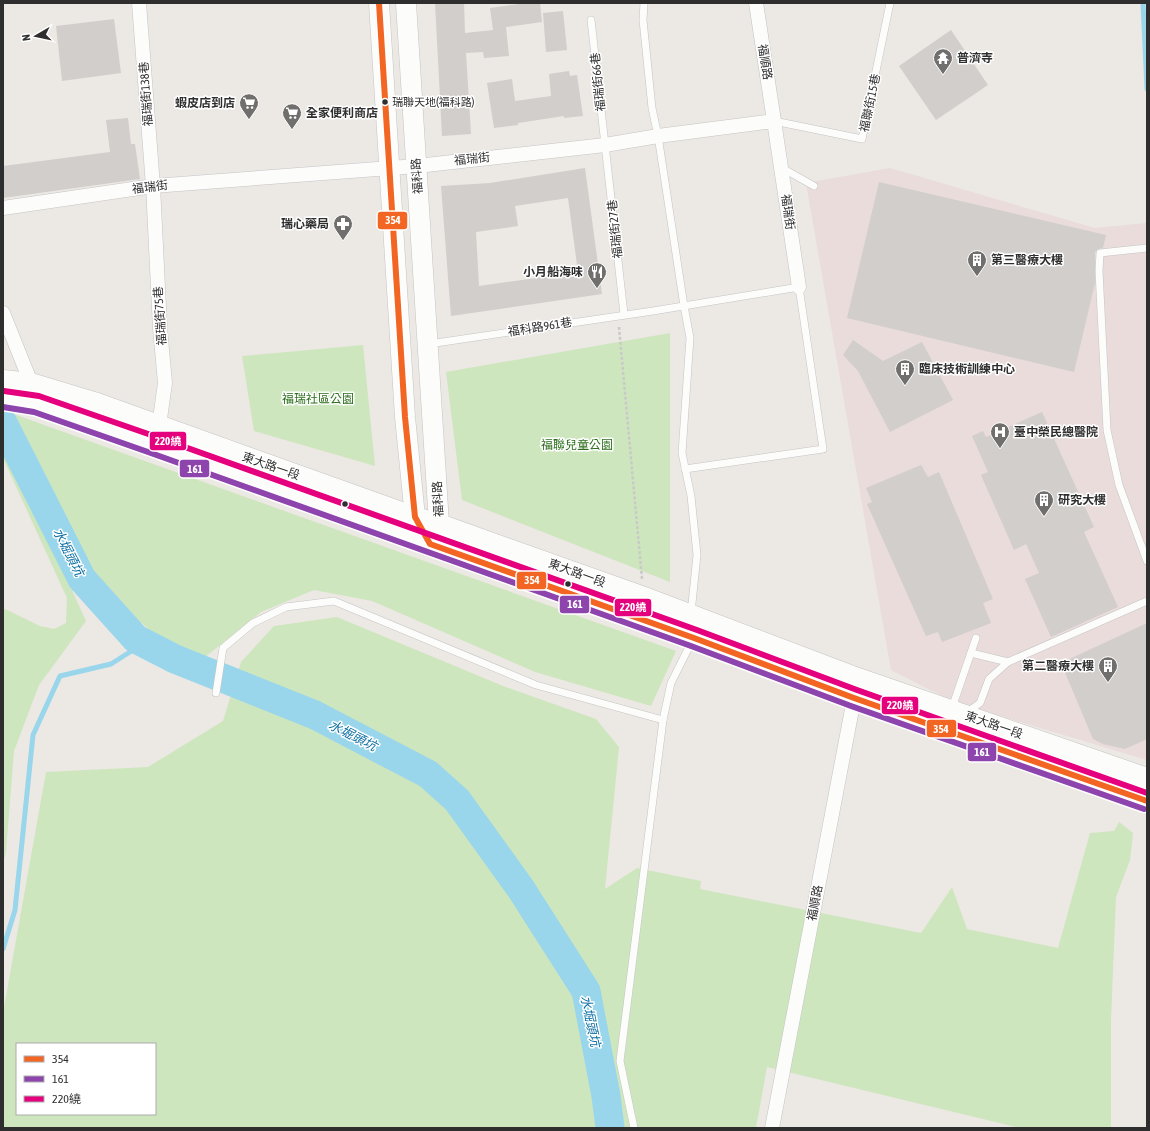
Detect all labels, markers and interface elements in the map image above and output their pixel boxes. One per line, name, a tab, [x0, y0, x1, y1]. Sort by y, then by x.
north arrow	[16, 16, 56, 56]
text: N	[20, 33, 33, 42]
street label: 福順路	[755, 43, 775, 81]
temple icon: 普濟寺	[932, 47, 954, 75]
place label: 普濟寺	[957, 51, 993, 65]
street label: 福瑞街66巷	[588, 52, 608, 112]
street label: 福瑞街138巷	[137, 61, 155, 127]
street label: 福聯街15巷	[857, 73, 883, 133]
supermarket icon: 蝦皮店到店	[238, 92, 260, 120]
place label: 蝦皮店到店	[175, 96, 235, 110]
place label: 瑞聯天地(福科路)	[392, 96, 475, 108]
marker: 瑞聯天地(福科路)	[380, 97, 390, 107]
supermarket icon: 全家便利商店	[281, 102, 303, 130]
place label: 全家便利商店	[306, 106, 378, 120]
street label: 福瑞街	[453, 150, 491, 168]
street label: 福科路	[409, 158, 425, 194]
street label: 福瑞街	[131, 178, 169, 196]
street label: 福瑞街	[779, 193, 797, 231]
street label: 福瑞街27巷	[605, 199, 625, 259]
line badge: 354	[377, 211, 408, 230]
pharmacy icon: 瑞心藥局	[332, 213, 354, 241]
text: 354	[385, 214, 401, 226]
place label: 瑞心藥局	[281, 217, 329, 231]
building icon: 第三醫療大樓	[966, 249, 988, 277]
place label: 第三醫療大樓	[991, 253, 1063, 267]
restaurant icon: 小月船海味	[586, 261, 608, 289]
place label: 小月船海味	[523, 265, 583, 279]
street label: 福瑞街75巷	[151, 286, 169, 346]
street label: 福科路961巷	[507, 315, 573, 339]
building icon: 臨床技術訓練中心	[894, 358, 916, 386]
place label: 臨床技術訓練中心	[919, 362, 1015, 376]
park label: 福瑞社區公園	[282, 392, 354, 406]
hospital icon: 臺中榮民總醫院	[989, 421, 1011, 449]
place label: 臺中榮民總醫院	[1014, 425, 1098, 439]
line badge: 220繞	[149, 431, 187, 451]
text: 220繞	[155, 435, 181, 447]
park label: 福聯兒童公園	[541, 438, 613, 452]
street label: 東大路一段	[240, 450, 302, 482]
line badge: 161	[179, 459, 210, 478]
text: 161	[187, 463, 203, 475]
street label: 福科路	[430, 481, 446, 517]
building icon: 研究大樓	[1033, 489, 1055, 517]
place label: 研究大樓	[1058, 493, 1106, 507]
unlabelled marker	[340, 499, 350, 509]
water label: 水堀頭坑	[50, 526, 88, 581]
street label: 東大路一段	[546, 556, 608, 590]
line badge: 354	[516, 571, 547, 590]
text: 354	[524, 574, 540, 586]
unlabelled marker	[563, 579, 573, 589]
line badge: 161	[559, 595, 590, 614]
text: 161	[567, 598, 583, 610]
line badge: 220繞	[614, 598, 652, 617]
text: 220繞	[620, 601, 646, 613]
building icon: 第二醫療大樓	[1097, 655, 1119, 683]
place label: 第二醫療大樓	[1022, 659, 1094, 673]
line badge: 220繞	[881, 696, 919, 715]
text: 220繞	[887, 699, 913, 711]
street label: 東大路一段	[963, 709, 1025, 741]
water label: 水堀頭坑	[326, 717, 381, 755]
line badge: 354	[926, 719, 957, 738]
text: 354	[933, 723, 949, 735]
line badge: 161	[967, 742, 997, 762]
text: 161	[974, 746, 990, 758]
street label: 福順路	[805, 884, 825, 922]
water label: 水堀頭坑	[578, 994, 604, 1050]
legend	[16, 1043, 156, 1115]
text: 354	[52, 1052, 69, 1066]
text: 161	[52, 1072, 69, 1086]
text: 220繞	[52, 1092, 81, 1106]

